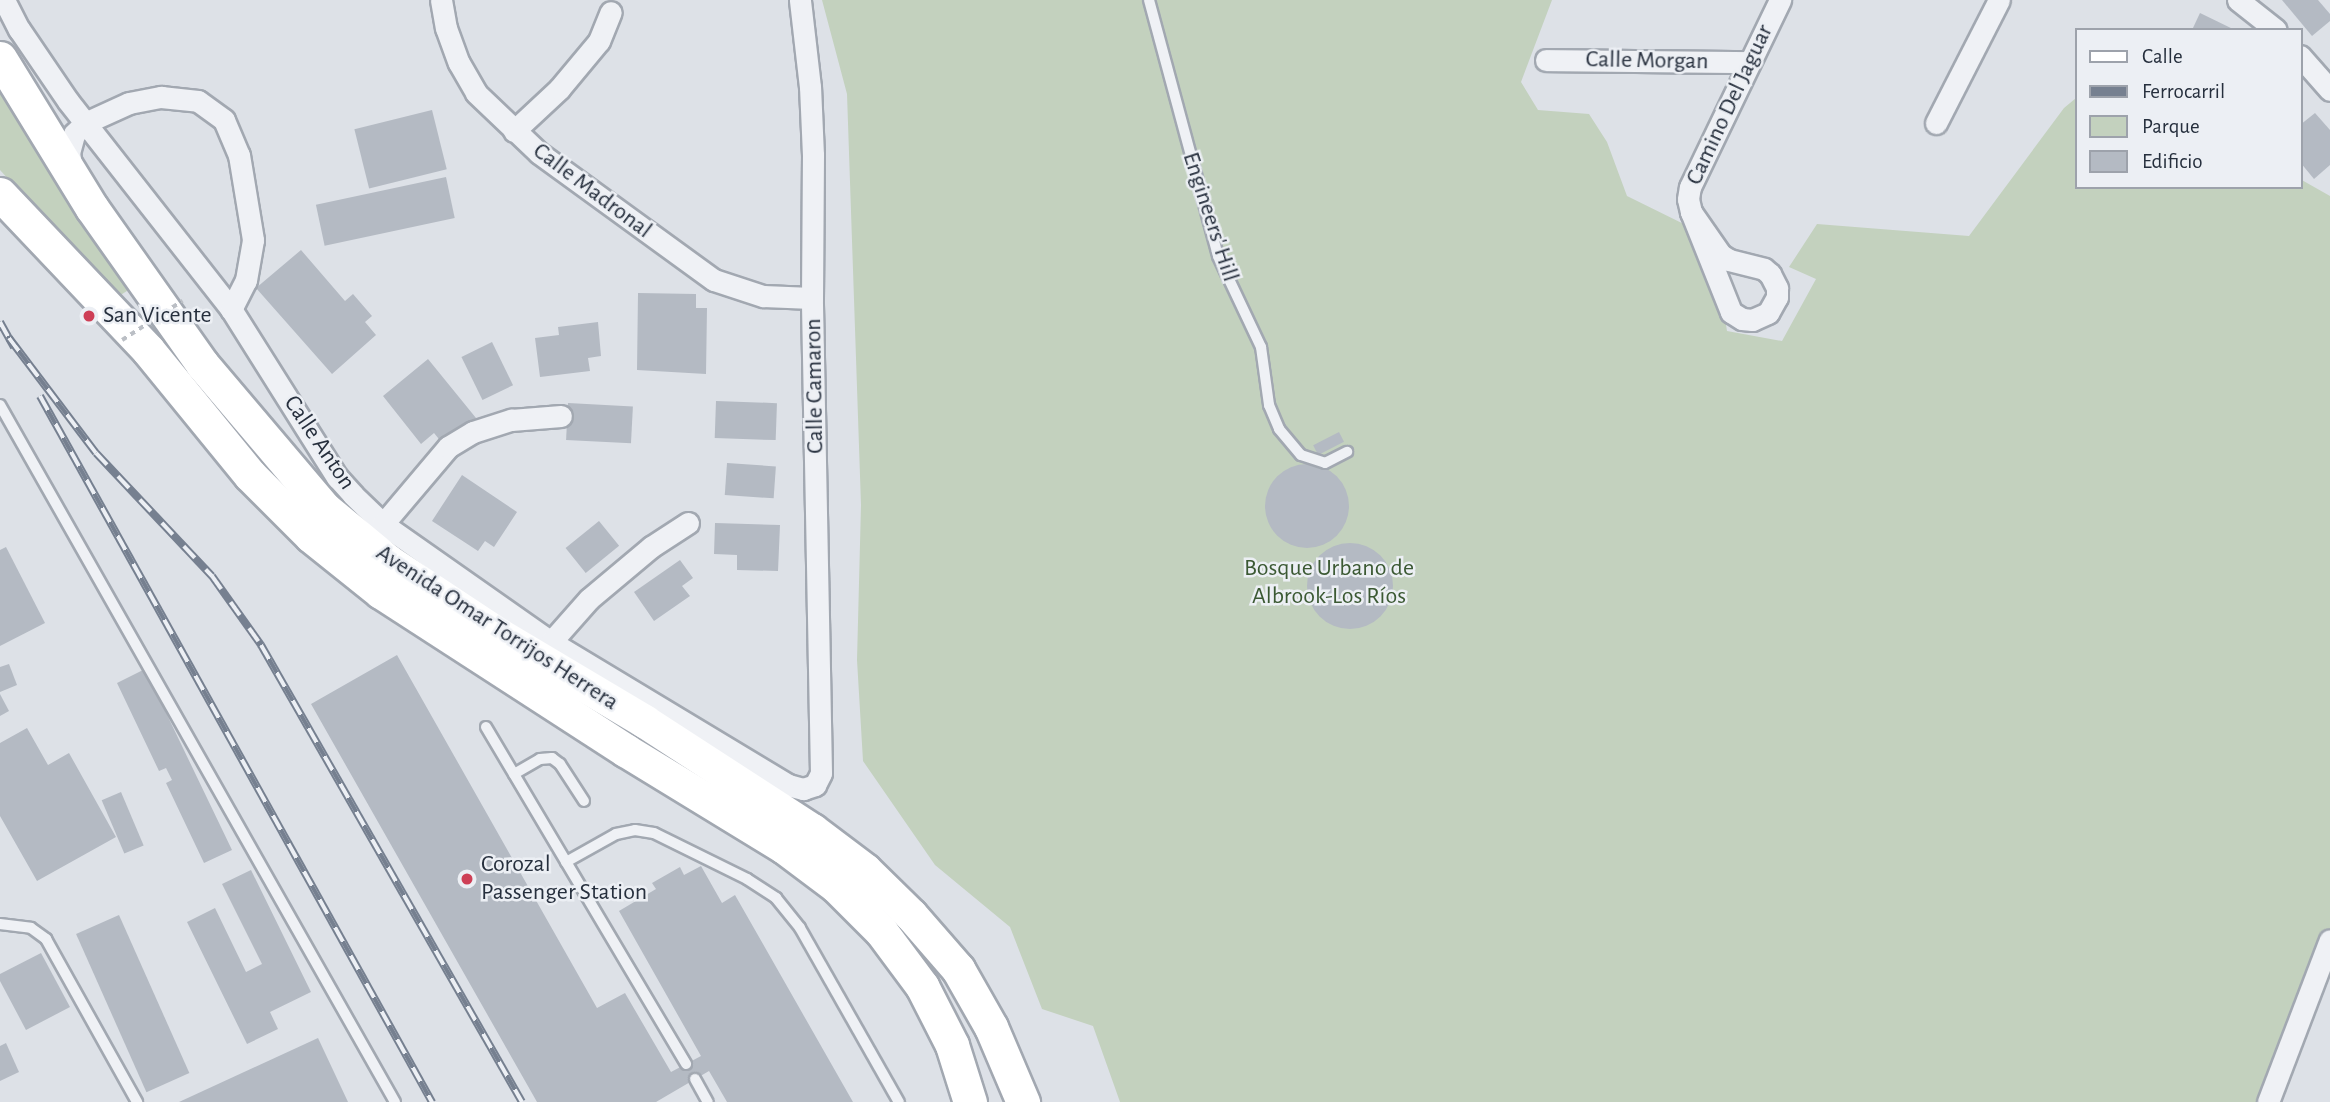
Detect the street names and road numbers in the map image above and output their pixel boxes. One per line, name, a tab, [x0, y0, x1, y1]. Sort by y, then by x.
street label: Camino Del Jaguar	[1680, 20, 1780, 190]
street label: Calle Morgan	[1585, 46, 1709, 76]
street label: Calle Madronal	[527, 137, 657, 245]
street label: Engineers' Hill	[1176, 149, 1244, 285]
street label: Calle Camaron	[799, 318, 831, 454]
street label: Calle Anton	[277, 390, 361, 496]
street label: Avenida Omar Torrijos Herrera	[370, 539, 624, 717]

